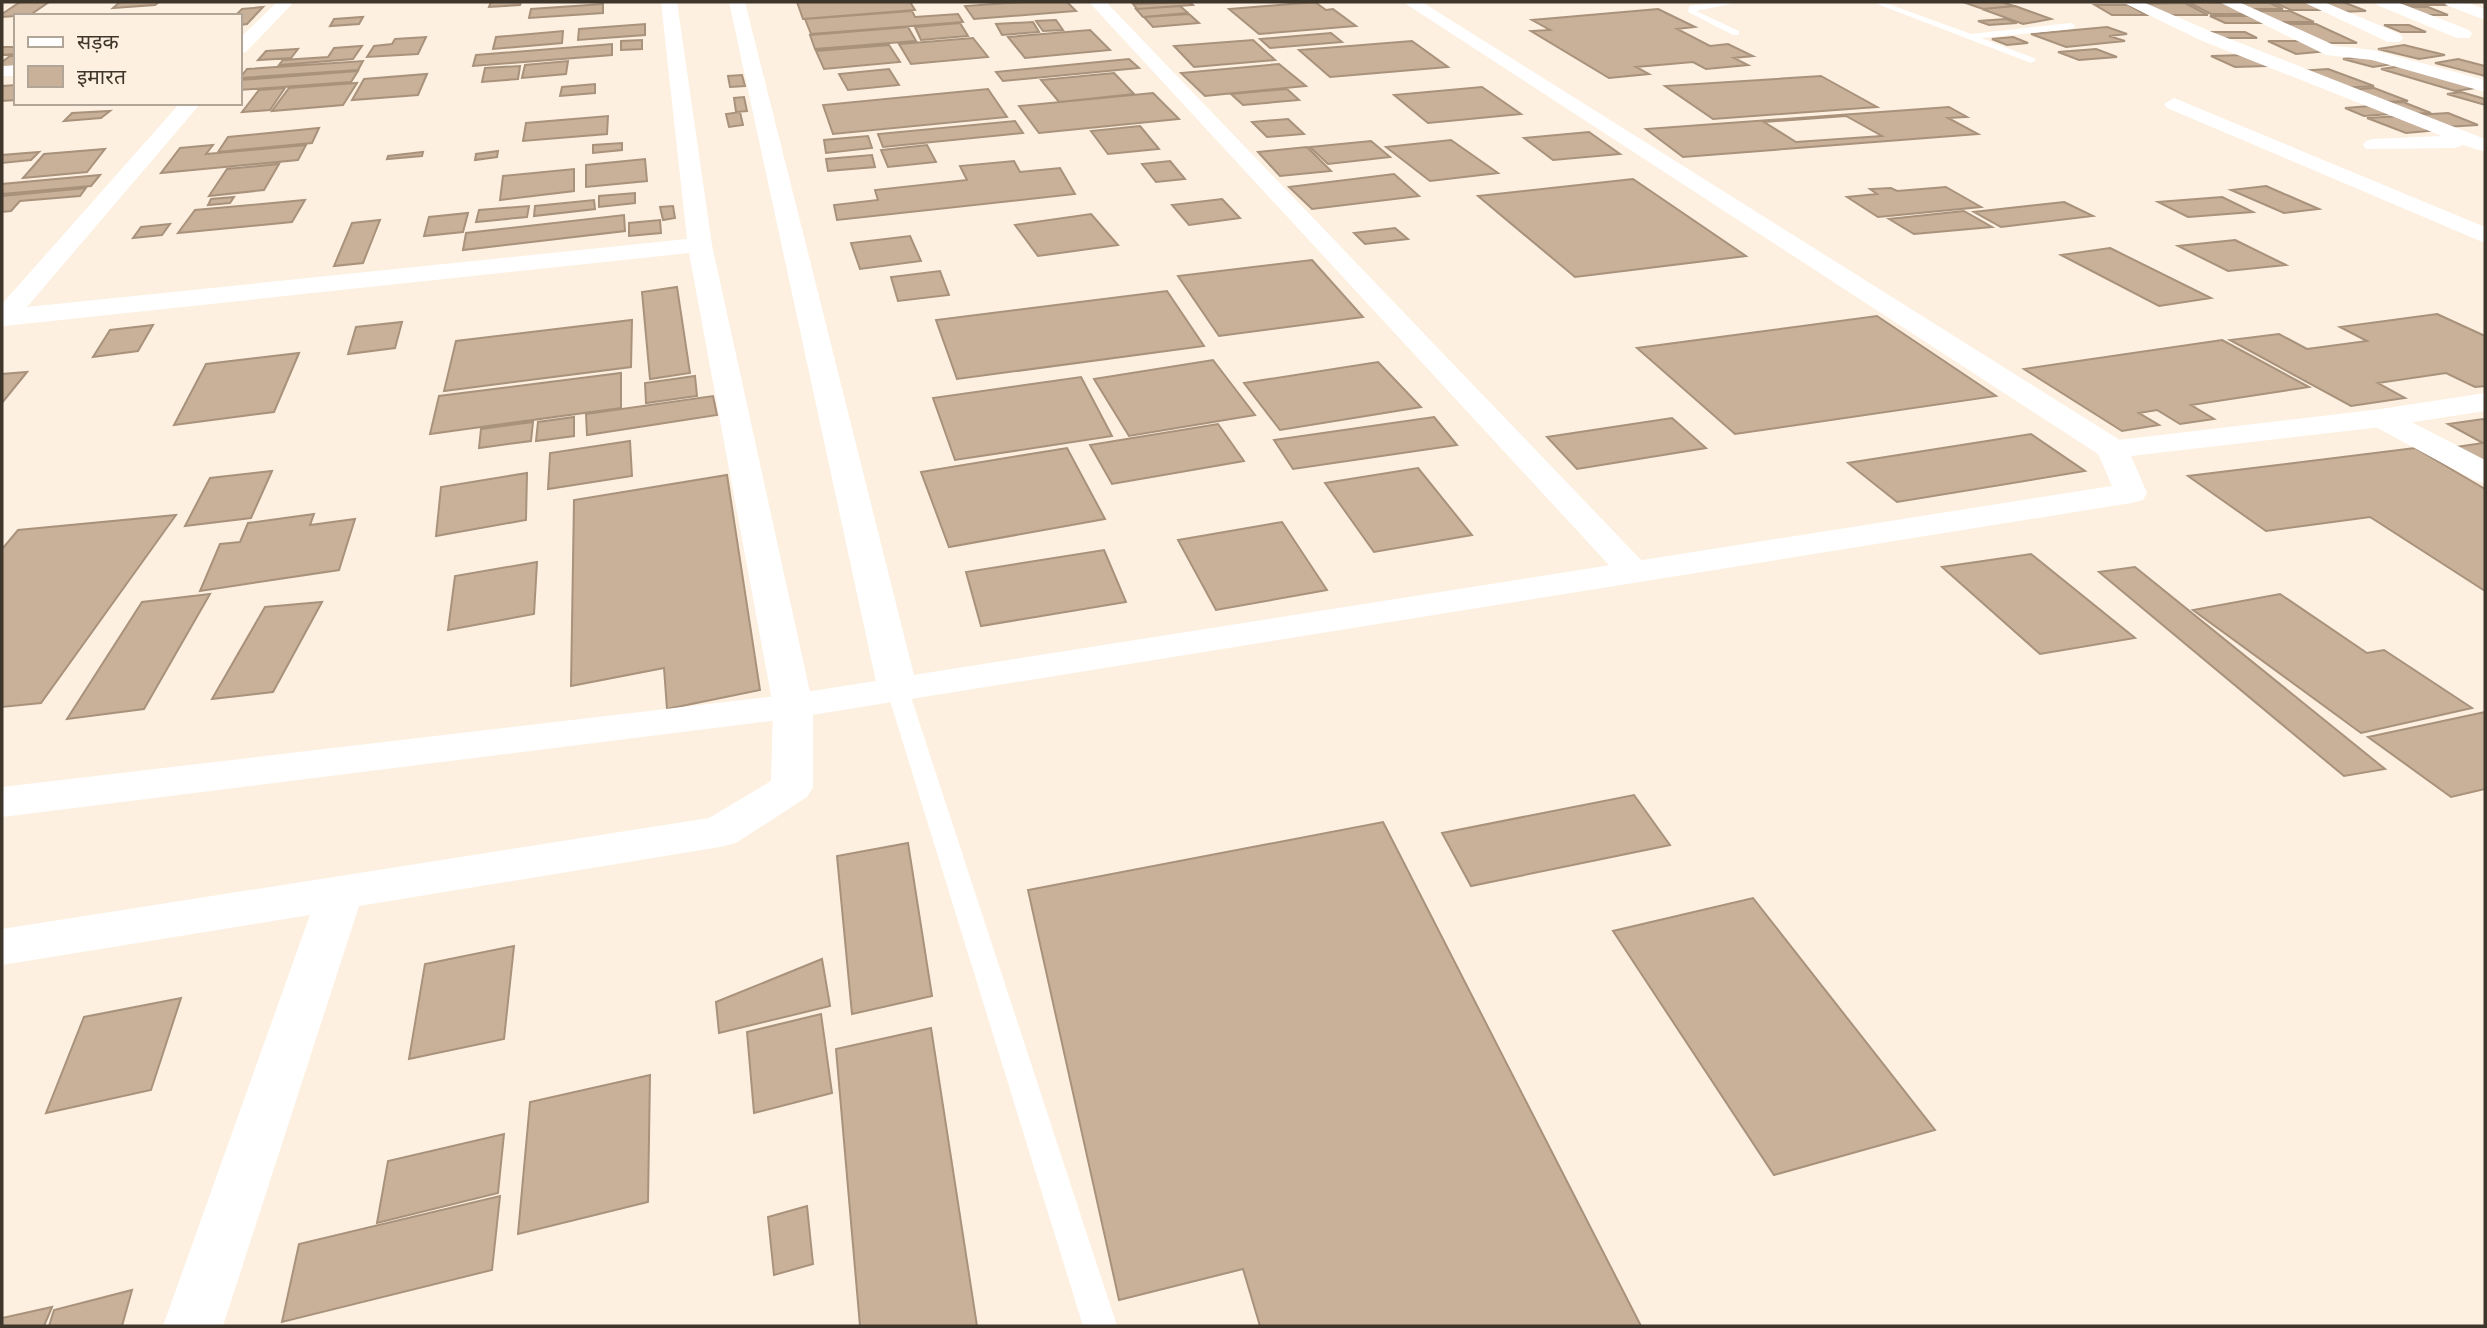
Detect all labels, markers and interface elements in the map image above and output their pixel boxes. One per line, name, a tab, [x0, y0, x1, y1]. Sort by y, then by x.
legend	[14, 14, 242, 105]
text: सड़क	[77, 27, 119, 57]
text: इमारत	[77, 62, 127, 92]

